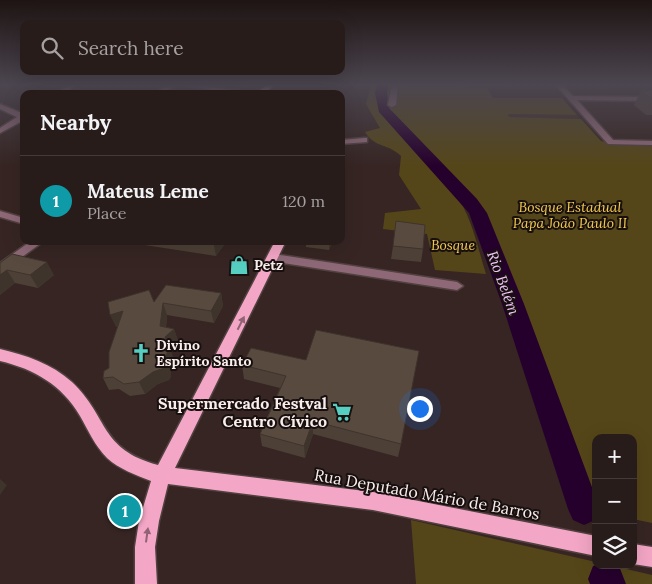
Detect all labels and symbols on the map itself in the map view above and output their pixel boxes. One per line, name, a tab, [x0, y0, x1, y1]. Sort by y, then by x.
park label: Bosque Estadual Papa João Paulo II	[513, 198, 627, 232]
park label: Bosque	[431, 236, 475, 254]
water label: Rio Belém	[483, 248, 524, 318]
shop icon: Petz	[228, 254, 250, 276]
place label: Petz	[254, 256, 283, 274]
one-way arrow	[237, 316, 245, 331]
place label: Divino Espírito Santo	[156, 336, 251, 370]
church icon: Divino Espírito Santo	[130, 342, 152, 364]
place label: Supermercado Festval Centro Cívico	[158, 393, 327, 431]
your location	[407, 396, 433, 422]
supermarket icon: Supermercado Festval Centro Cívico	[331, 401, 353, 423]
street label: Rua Deputado Mário de Barros	[313, 464, 541, 524]
pin: 1	[109, 492, 141, 530]
one-way arrow	[143, 527, 151, 543]

